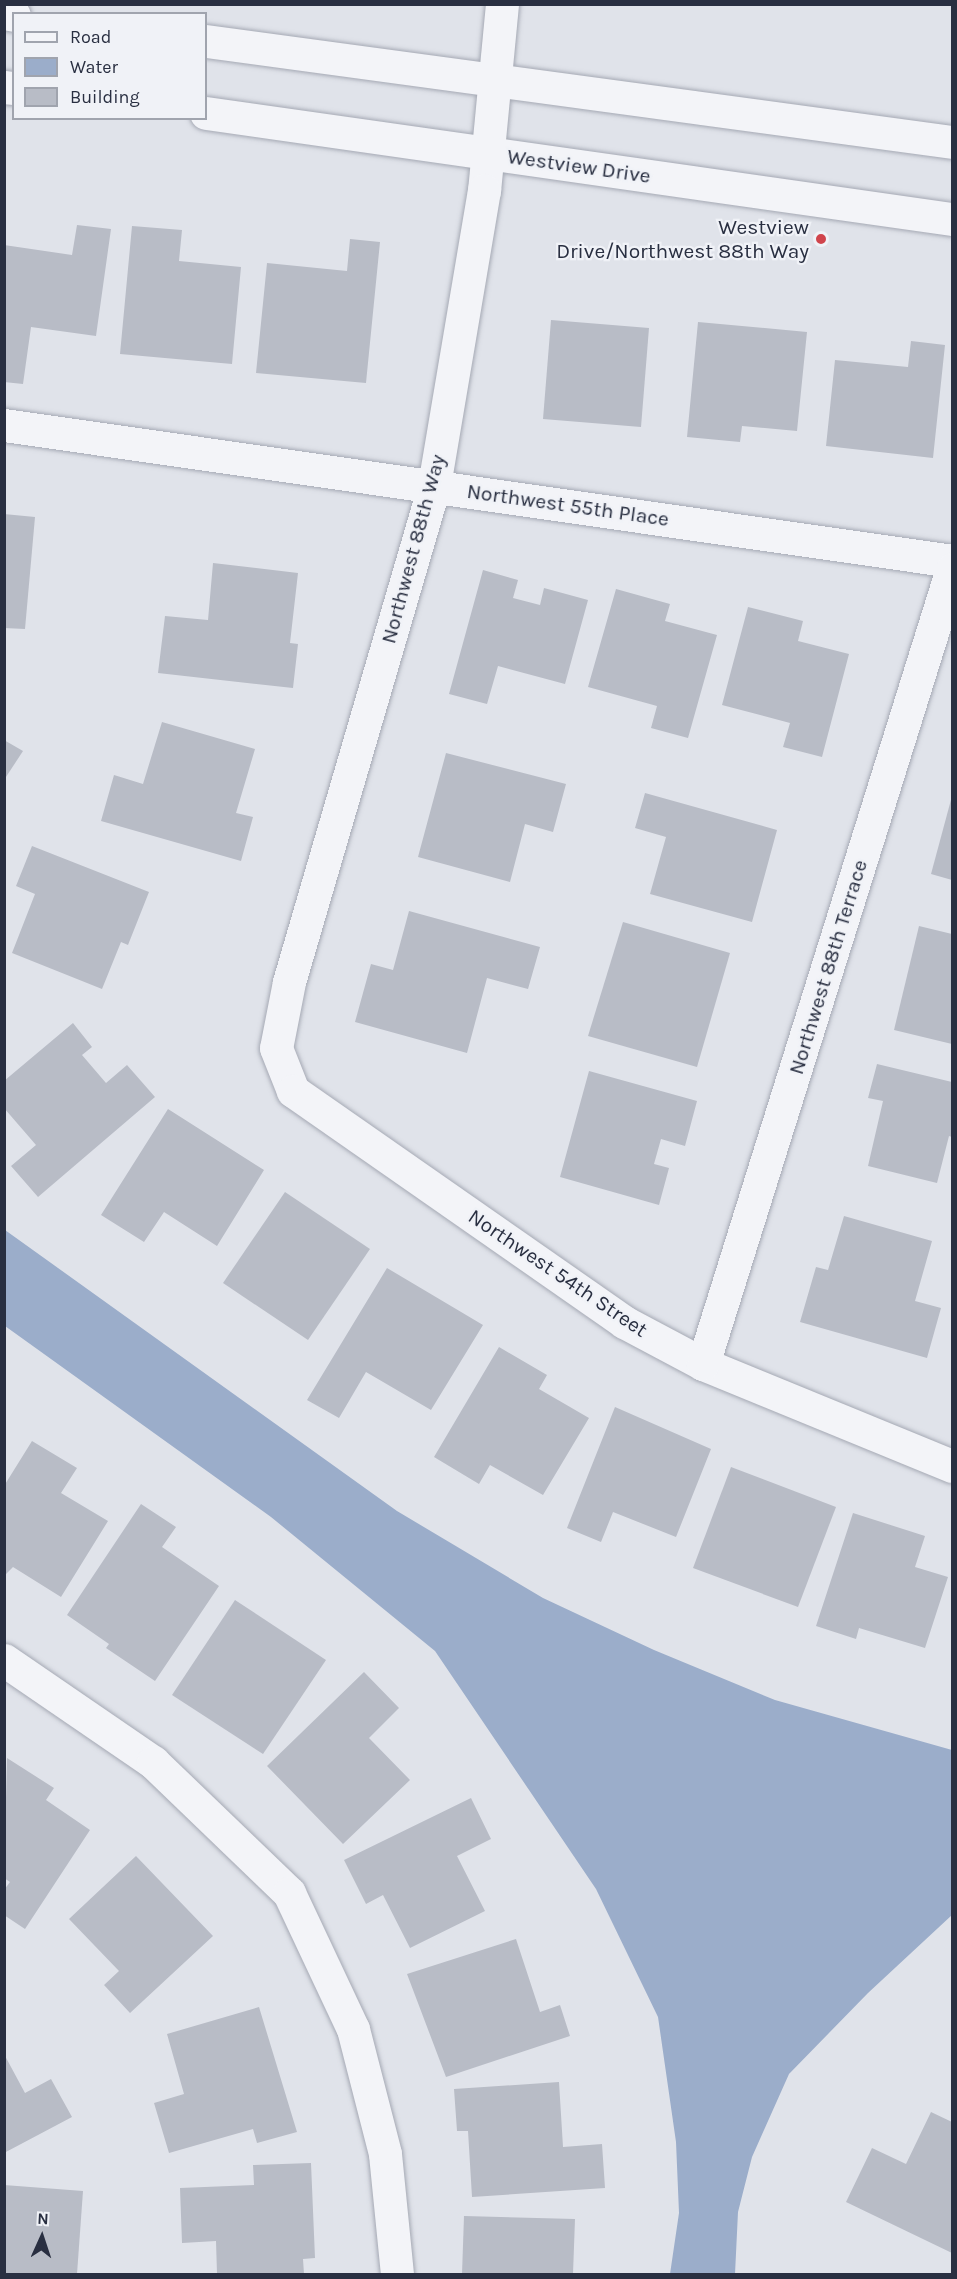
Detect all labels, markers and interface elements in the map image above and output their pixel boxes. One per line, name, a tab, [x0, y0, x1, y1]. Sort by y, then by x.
legend	[12, 12, 207, 120]
text: Road	[70, 26, 111, 48]
text: Water	[70, 56, 118, 78]
text: Building	[70, 86, 140, 108]
street label: Westview Drive	[506, 143, 652, 189]
place label: Westview Drive/Northwest 88th Way	[556, 214, 809, 264]
marker: Westview Drive/Northwest 88th Way	[814, 232, 828, 246]
street label: Northwest 88th Way	[376, 452, 450, 646]
street label: Northwest 55th Place	[465, 478, 671, 532]
street label: Northwest 88th Terrace	[783, 857, 873, 1077]
street label: Northwest 54th Street	[464, 1204, 652, 1342]
north arrow	[12, 2207, 72, 2267]
text: N	[37, 2209, 49, 2228]

